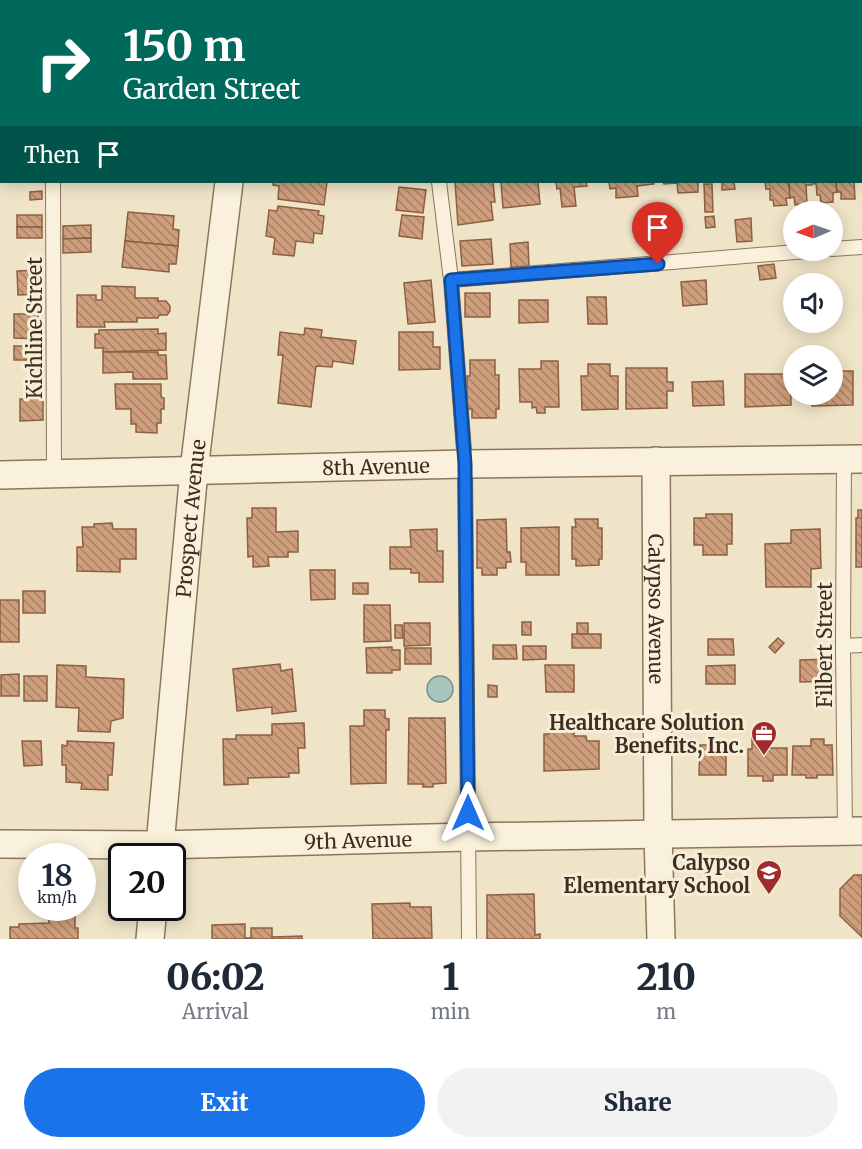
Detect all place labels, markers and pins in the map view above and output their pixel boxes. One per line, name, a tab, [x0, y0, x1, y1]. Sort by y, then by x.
pin	[632, 202, 683, 264]
place label: Healthcare Solution Benefits, Inc.	[549, 710, 744, 759]
office icon: Healthcare Solution Benefits, Inc.	[749, 719, 779, 757]
place label: Calypso Elementary School	[563, 850, 750, 898]
school or university icon: Calypso Elementary School	[754, 858, 784, 896]

